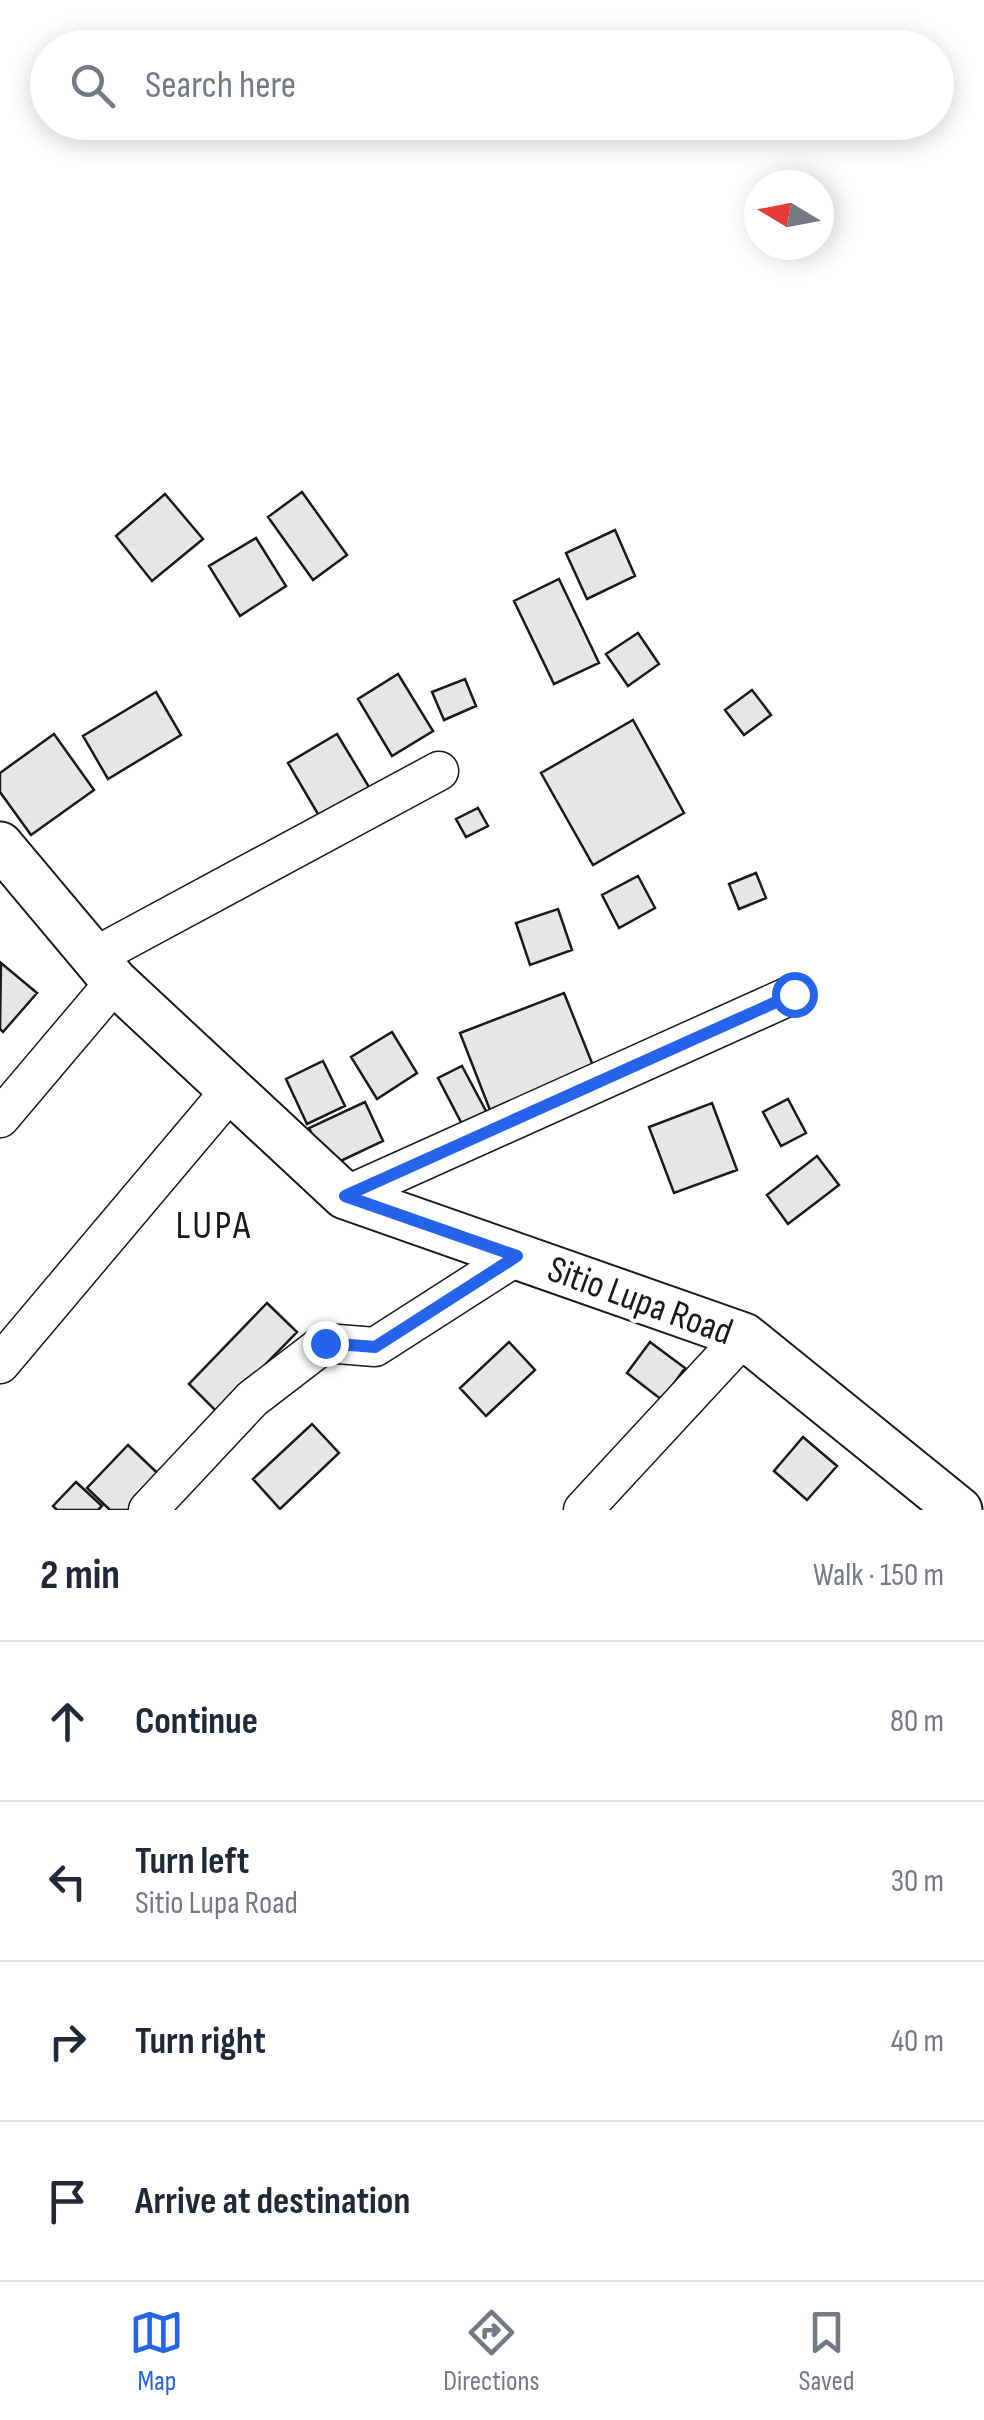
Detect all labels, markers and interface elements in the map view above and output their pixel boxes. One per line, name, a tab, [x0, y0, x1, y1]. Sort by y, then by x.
search box	[30, 30, 954, 140]
icon: search	[65, 58, 120, 113]
text: Search here	[145, 63, 296, 108]
north arrow	[744, 170, 834, 260]
route start	[772, 972, 818, 1018]
district label: LUPA	[175, 1202, 253, 1250]
street label: Sitio Lupa Road	[541, 1247, 739, 1355]
route end	[303, 1321, 349, 1367]
text: 2 min	[40, 1550, 120, 1601]
text: Walk · 150 m	[813, 1556, 944, 1595]
icon: ahead	[40, 1694, 95, 1749]
text: Continue	[135, 1699, 258, 1744]
text: 80 m	[890, 1702, 944, 1741]
text: Turn left	[135, 1839, 249, 1884]
icon: left	[40, 1854, 95, 1909]
text: 30 m	[891, 1862, 944, 1901]
text: Sitio Lupa Road	[135, 1884, 298, 1923]
icon: right	[40, 2014, 95, 2069]
text: Turn right	[135, 2019, 266, 2064]
text: 40 m	[891, 2022, 944, 2061]
icon: arrive	[40, 2174, 95, 2229]
text: Arrive at destination	[135, 2179, 410, 2224]
tab: Map	[129, 2305, 184, 2398]
tab: Directions	[443, 2305, 540, 2398]
tab: Saved	[798, 2305, 855, 2398]

